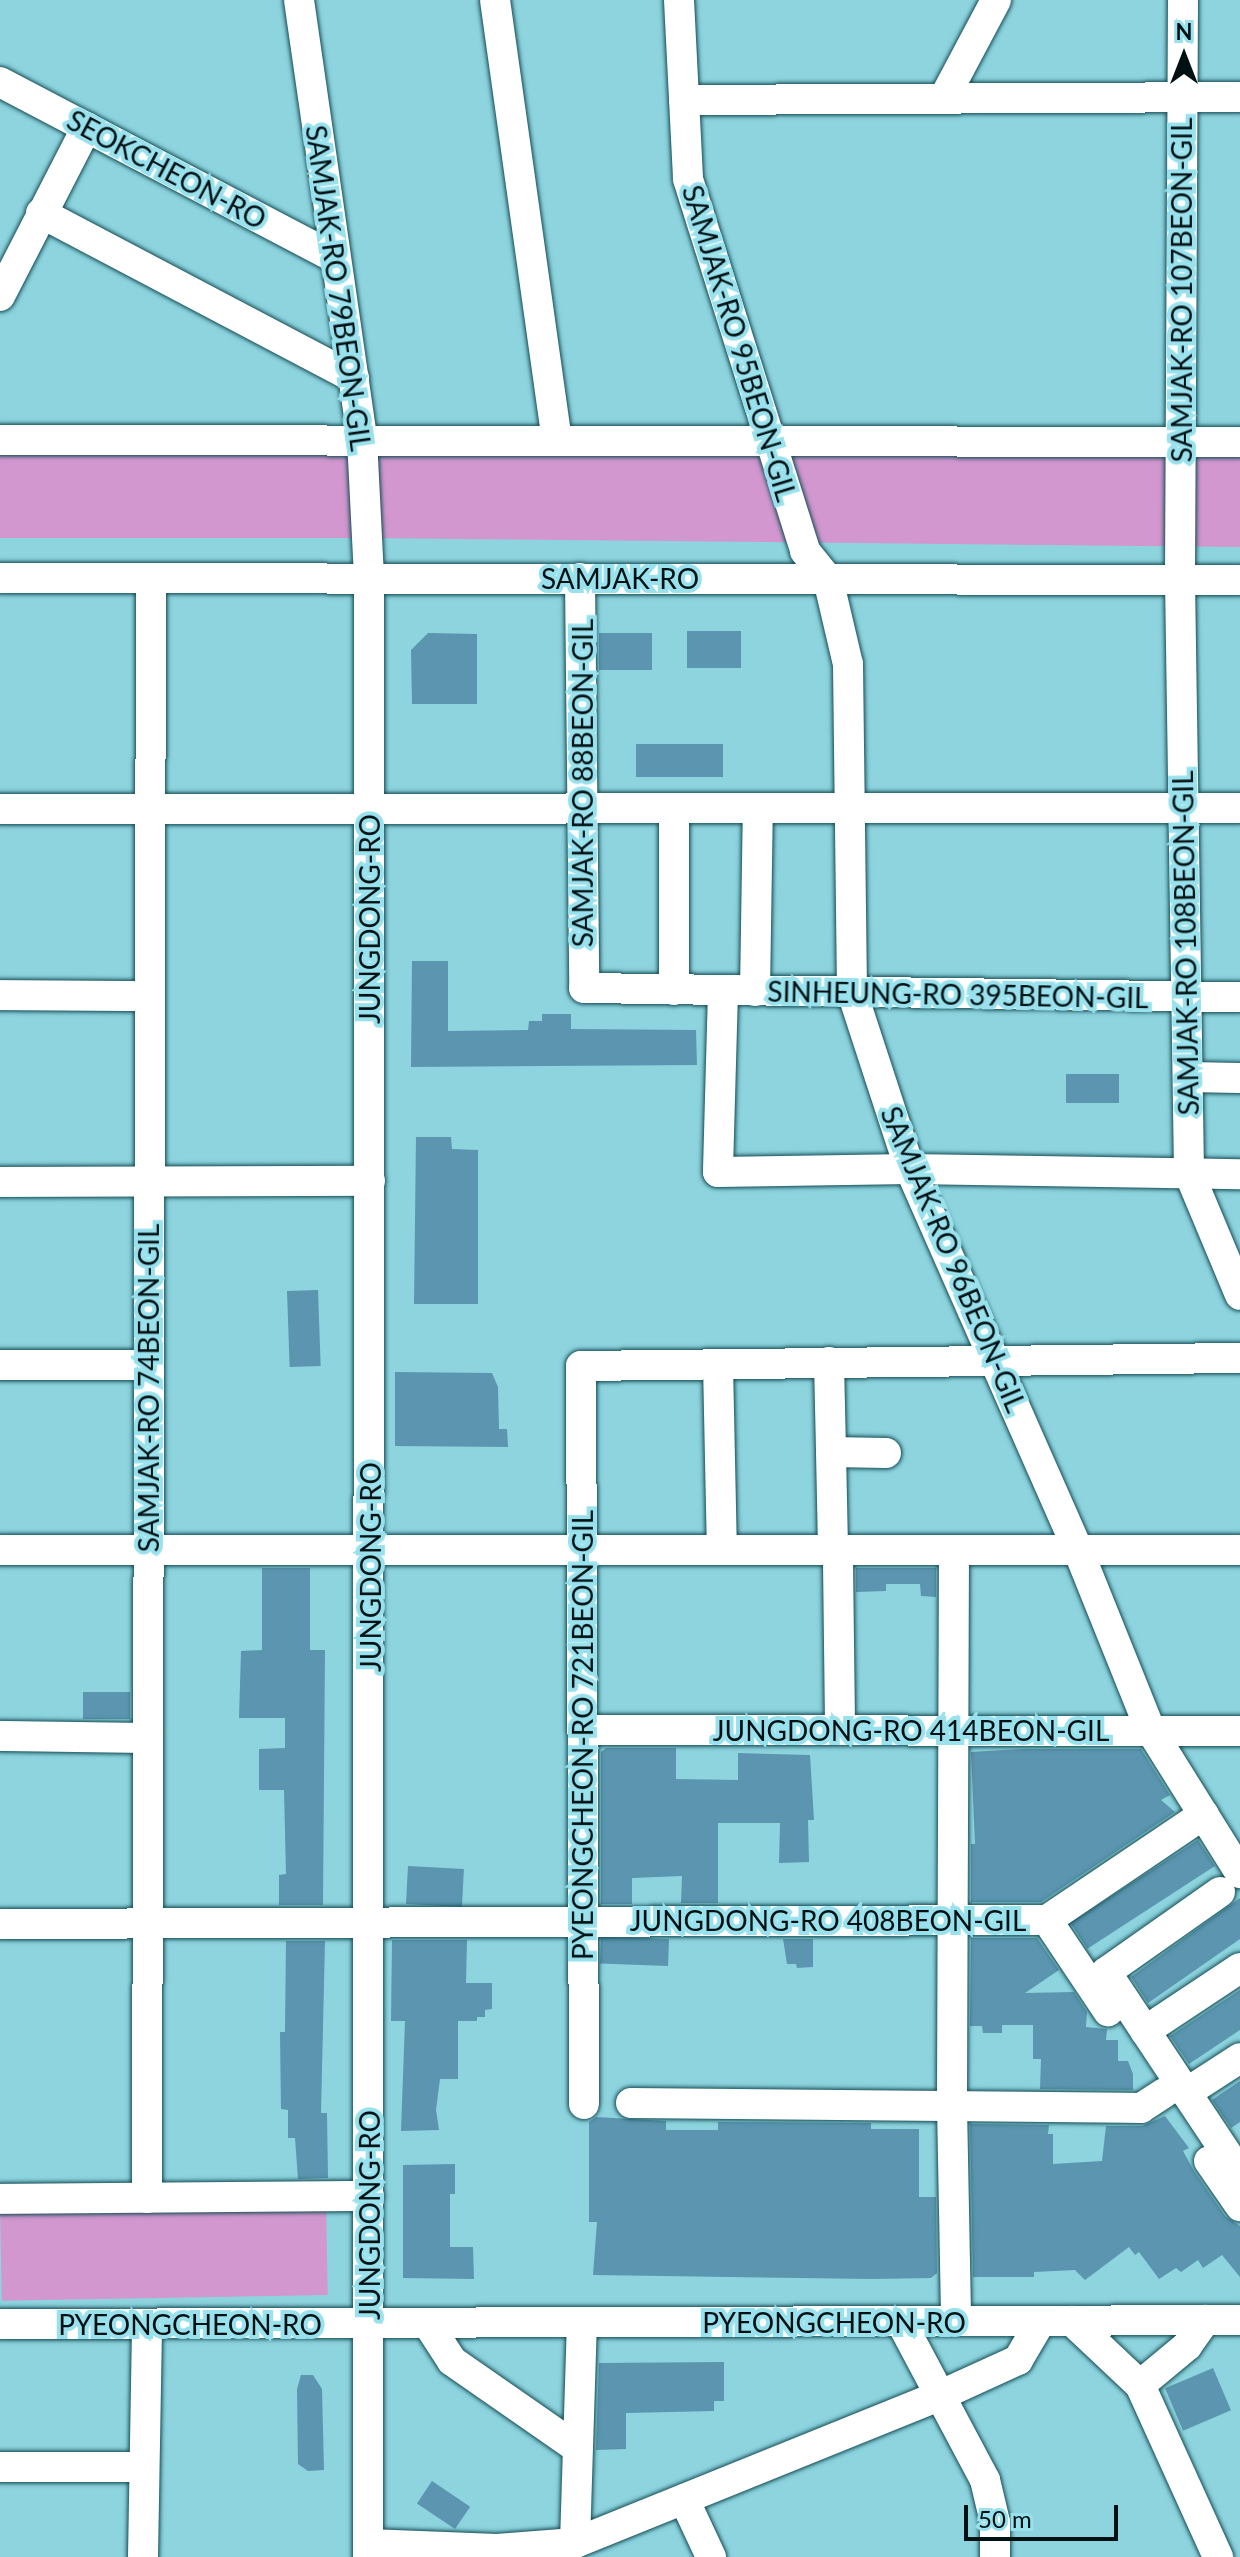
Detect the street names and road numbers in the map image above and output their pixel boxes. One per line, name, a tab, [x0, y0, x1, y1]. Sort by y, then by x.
street label: SEOKCHEON-RO	[62, 102, 272, 236]
street label: SAMJAK-RO 107BEON-GIL	[1164, 118, 1198, 462]
street label: SAMJAK-RO 79BEON-GIL	[300, 123, 378, 453]
street label: SAMJAK-RO 95BEON-GIL	[676, 181, 804, 505]
street label: SAMJAK-RO	[541, 561, 699, 595]
street label: SAMJAK-RO 88BEON-GIL	[565, 619, 599, 947]
street label: SAMJAK-RO 108BEON-GIL	[1165, 770, 1205, 1116]
street label: JUNGDONG-RO	[352, 814, 386, 1024]
street label: SINHEUNG-RO 395BEON-GIL	[767, 974, 1149, 1014]
street label: SAMJAK-RO 96BEON-GIL	[874, 1101, 1034, 1417]
street label: SAMJAK-RO 74BEON-GIL	[131, 1224, 165, 1552]
street label: JUNGDONG-RO	[353, 1462, 387, 1672]
street label: PYEONGCHEON-RO 721BEON-GIL	[565, 1510, 599, 1960]
street label: JUNGDONG-RO 414BEON-GIL	[713, 1713, 1109, 1747]
street label: JUNGDONG-RO 408BEON-GIL	[630, 1903, 1026, 1937]
street label: JUNGDONG-RO	[352, 2110, 386, 2320]
street label: PYEONGCHEON-RO	[702, 2305, 966, 2339]
street label: PYEONGCHEON-RO	[58, 2307, 322, 2341]

